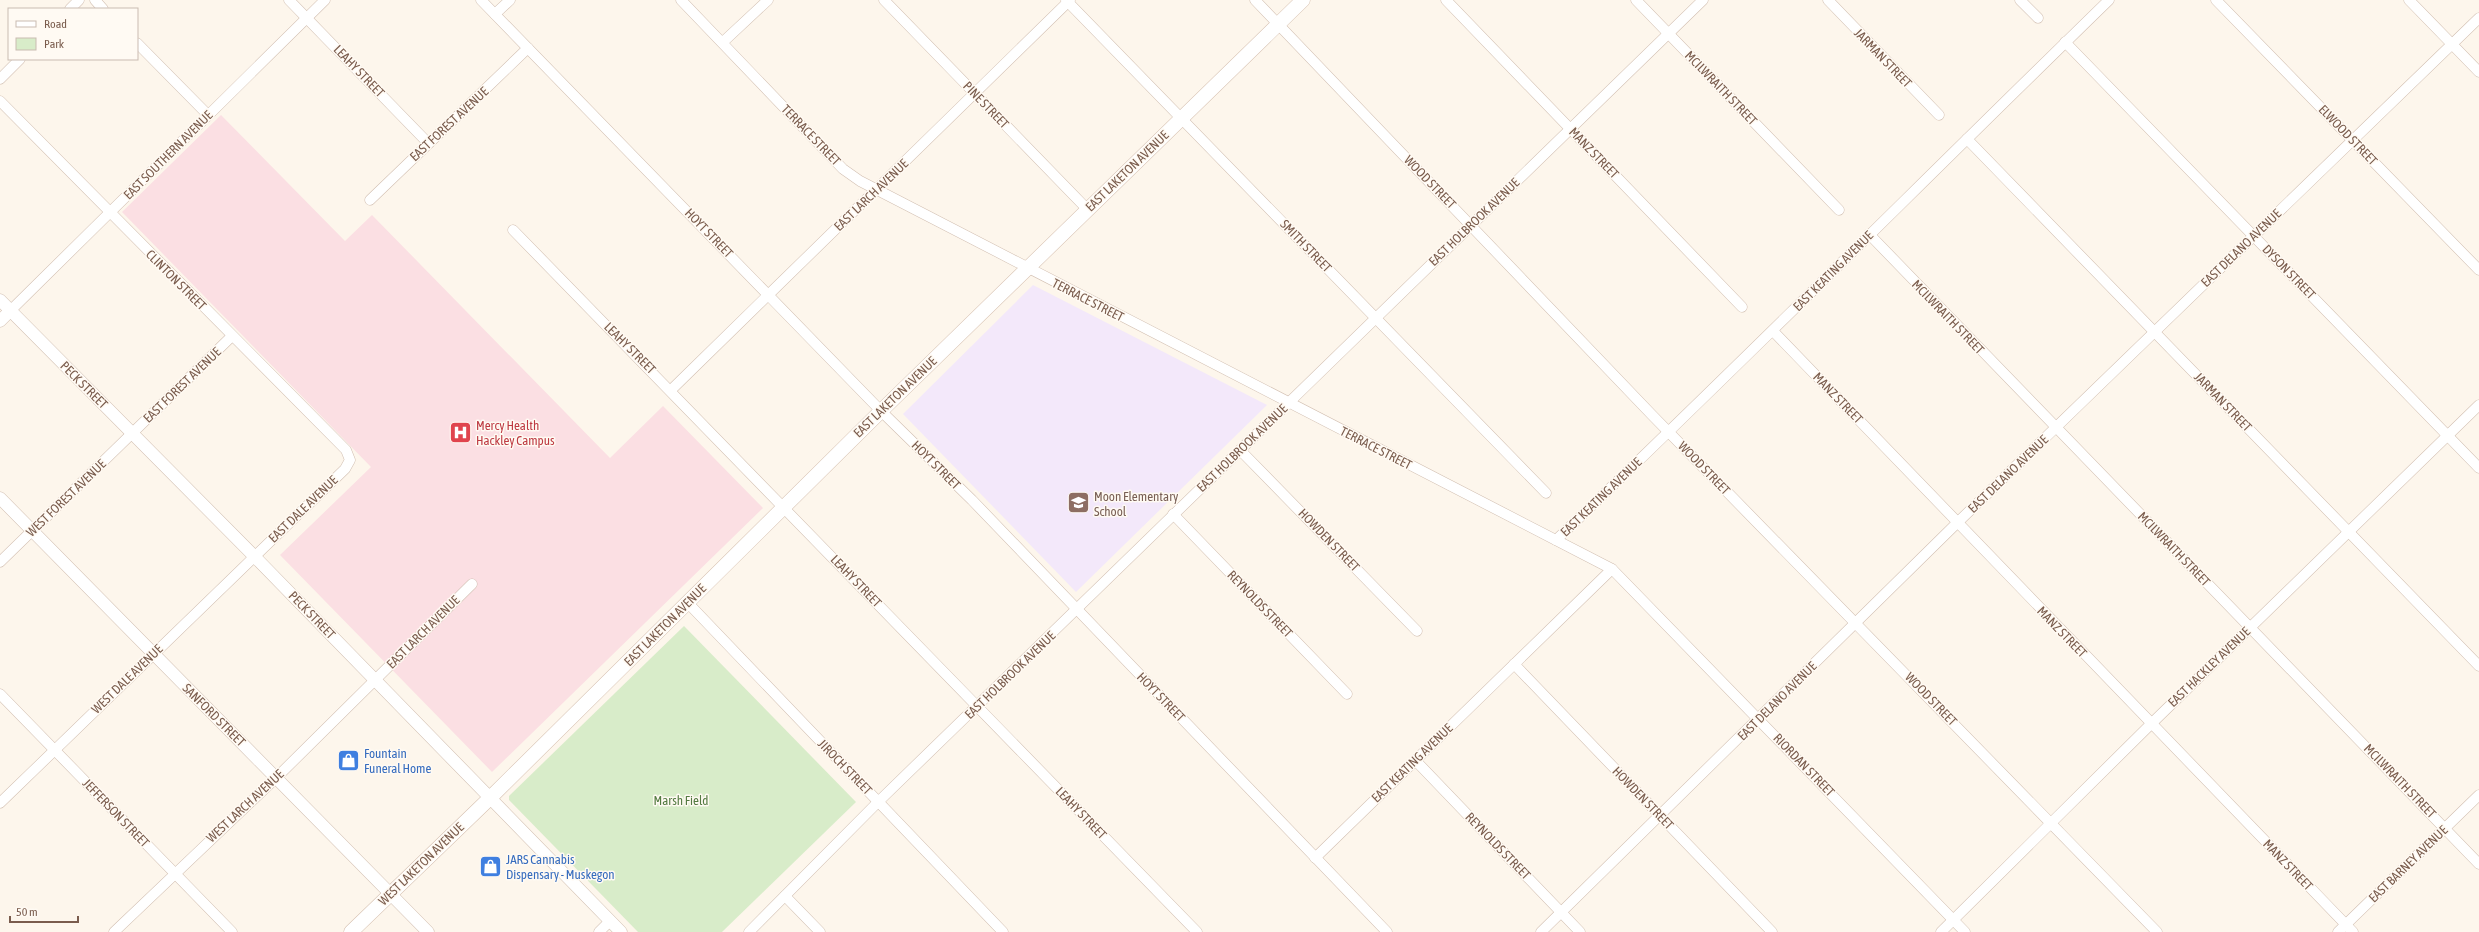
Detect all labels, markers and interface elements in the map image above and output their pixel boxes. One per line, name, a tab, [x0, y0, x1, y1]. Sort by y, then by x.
legend	[8, 8, 138, 60]
text: Road	[44, 17, 67, 31]
street label: JARMAN STREET	[1851, 25, 1915, 91]
text: Park	[44, 37, 65, 51]
street label: LEAHY STREET	[331, 42, 388, 100]
street label: MCILWRAITH STREET	[1682, 48, 1760, 128]
street label: PINE STREET	[960, 79, 1012, 132]
street label: EAST FOREST AVENUE	[407, 84, 492, 164]
street label: TERRACE STREET	[778, 102, 844, 169]
street label: ELWOOD STREET	[2316, 102, 2381, 168]
street label: EAST SOUTHERN AVENUE	[121, 107, 216, 202]
street label: MANZ STREET	[1566, 124, 1622, 182]
street label: EAST LAKETON AVENUE	[1082, 127, 1172, 214]
street label: WOOD STREET	[1401, 152, 1459, 212]
street label: EAST LARCH AVENUE	[831, 156, 911, 234]
street label: EAST HOLBROOK AVENUE	[1426, 175, 1523, 269]
street label: HOYT STREET	[682, 205, 736, 261]
street label: EAST DELANO AVENUE	[2198, 206, 2284, 290]
street label: SMITH STREET	[1277, 217, 1335, 276]
street label: EAST KEATING AVENUE	[1790, 228, 1876, 314]
street label: DYSON STREET	[2259, 242, 2319, 302]
street label: CLINTON STREET	[143, 247, 209, 313]
street label: TERRACE STREET	[1050, 276, 1127, 325]
street label: MCILWRAITH STREET	[1909, 277, 1987, 357]
street label: LEAHY STREET	[601, 319, 659, 377]
street label: EAST FOREST AVENUE	[140, 344, 224, 426]
street label: EAST LAKETON AVENUE	[850, 353, 940, 440]
street label: PECK STREET	[57, 358, 111, 412]
street label: MANZ STREET	[1810, 369, 1866, 427]
street label: JARMAN STREET	[2191, 369, 2255, 435]
street label: EAST HOLBROOK AVENUE	[1194, 401, 1291, 495]
place label: Mercy Health Hackley Campus	[476, 418, 555, 448]
hospital icon: Mercy Health Hackley Campus	[448, 419, 474, 445]
street label: TERRACE STREET	[1338, 424, 1415, 473]
street label: EAST DELANO AVENUE	[1965, 432, 2051, 516]
street label: HOYT STREET	[909, 438, 964, 493]
street label: WOOD STREET	[1675, 438, 1733, 498]
street label: EAST KEATING AVENUE	[1557, 454, 1645, 540]
street label: WEST FOREST AVENUE	[23, 456, 109, 540]
street label: EAST DALE AVENUE	[266, 472, 341, 546]
place label: Moon Elementary School	[1094, 489, 1179, 519]
school or university icon: Moon Elementary School	[1066, 490, 1092, 516]
street label: HOWDEN STREET	[1295, 506, 1363, 575]
street label: MCILWRAITH STREET	[2135, 509, 2213, 589]
street label: LEAHY STREET	[828, 552, 885, 610]
street label: REYNOLDS STREET	[1224, 567, 1296, 641]
street label: EAST LAKETON AVENUE	[621, 581, 709, 669]
street label: PECK STREET	[286, 588, 339, 642]
street label: EAST LARCH AVENUE	[384, 592, 463, 671]
street label: MANZ STREET	[2034, 603, 2090, 661]
street label: EAST HACKLEY AVENUE	[2165, 624, 2253, 710]
street label: EAST HOLBROOK AVENUE	[962, 628, 1059, 722]
street label: WEST DALE AVENUE	[88, 641, 166, 717]
street label: EAST DELANO AVENUE	[1735, 658, 1820, 743]
street label: HOYT STREET	[1134, 669, 1188, 725]
street label: WOOD STREET	[1902, 669, 1960, 729]
street label: SANFORD STREET	[180, 681, 249, 750]
street label: EAST KEATING AVENUE	[1368, 720, 1456, 806]
street label: RIORDAN STREET	[1770, 730, 1838, 800]
street label: JIROCH STREET	[815, 736, 875, 798]
street label: MCILWRAITH STREET	[2361, 741, 2439, 821]
place label: Fountain Funeral Home	[364, 746, 431, 776]
shop icon: Fountain Funeral Home	[336, 747, 362, 773]
street label: HOWDEN STREET	[1609, 764, 1677, 833]
street label: WEST LARCH AVENUE	[203, 766, 287, 846]
street label: JEFFERSON STREET	[80, 776, 153, 850]
street label: LEAHY STREET	[1053, 784, 1110, 842]
park label: Marsh Field	[654, 793, 708, 808]
street label: REYNOLDS STREET	[1462, 809, 1534, 883]
street label: WEST LAKETON AVENUE	[375, 819, 467, 909]
street label: EAST BARNEY AVENUE	[2366, 822, 2451, 905]
street label: MANZ STREET	[2260, 836, 2316, 894]
place label: JARS Cannabis Dispensary - Muskegon	[506, 852, 615, 882]
shop icon: JARS Cannabis Dispensary - Muskegon	[477, 853, 503, 879]
scale bar	[10, 898, 78, 924]
text: 50 m	[16, 905, 38, 919]

